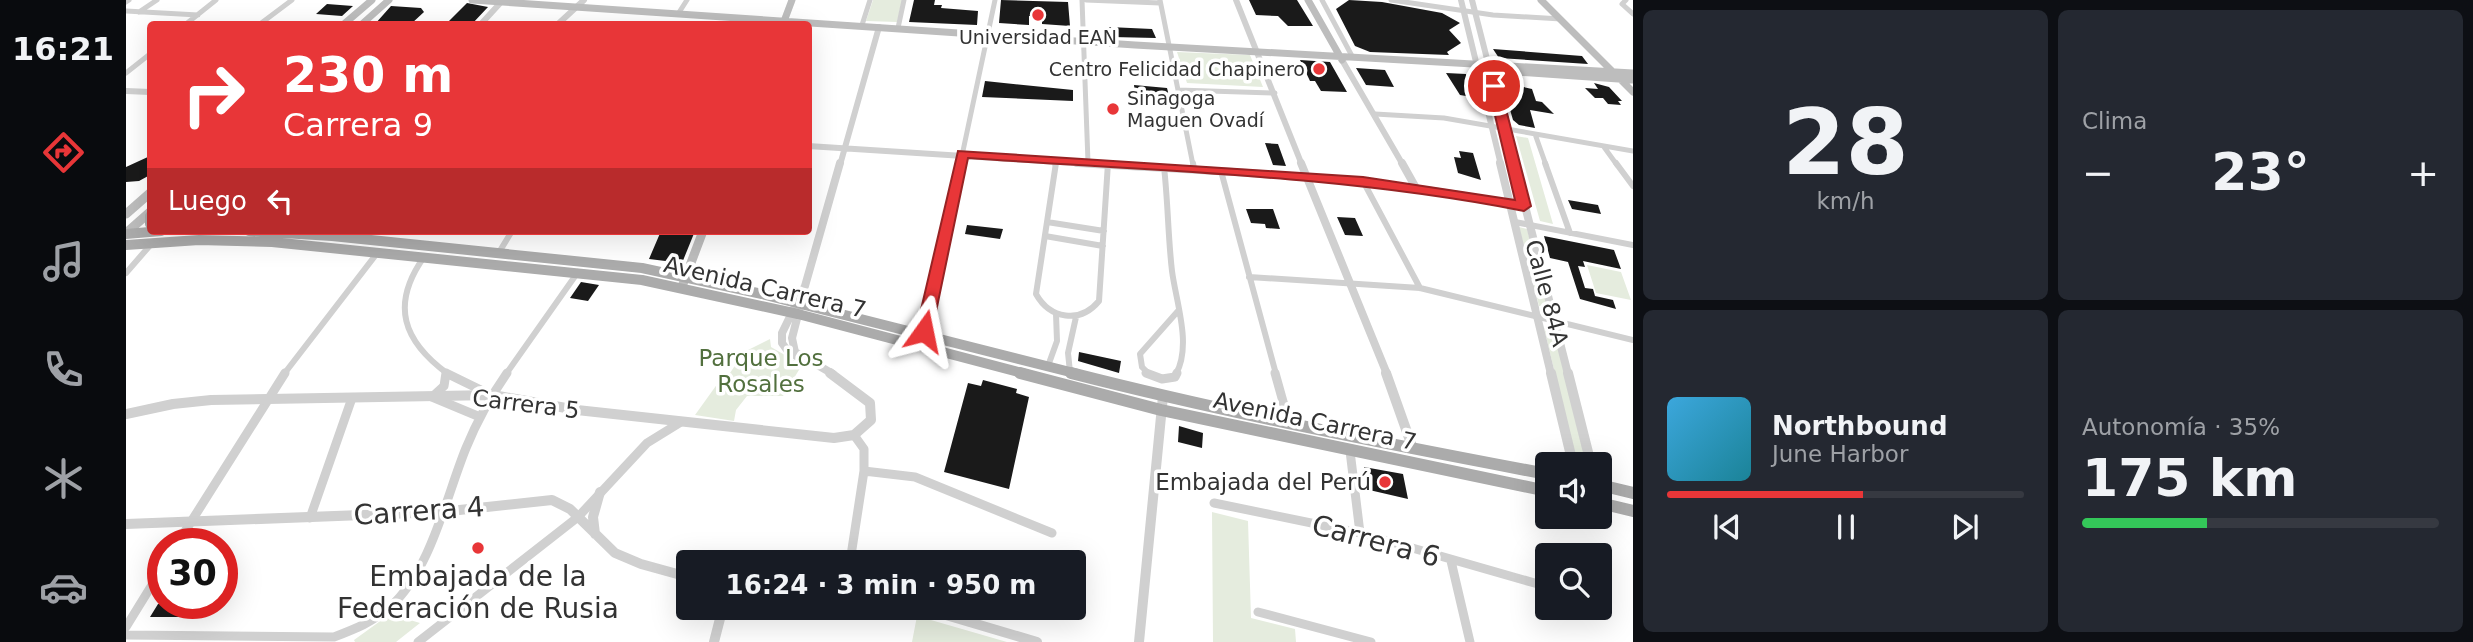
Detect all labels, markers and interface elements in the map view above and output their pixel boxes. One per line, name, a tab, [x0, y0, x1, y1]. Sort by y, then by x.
marker: Universidad EAN	[1030, 7, 1046, 23]
place label: Universidad EAN	[959, 26, 1117, 48]
text: 16:21	[12, 30, 114, 68]
text: 230 m	[283, 47, 453, 104]
icon: right	[168, 49, 259, 140]
pin	[1464, 56, 1524, 116]
place label: Centro Felicidad Chapinero	[1049, 58, 1305, 80]
marker: Centro Felicidad Chapinero	[1311, 61, 1327, 77]
icon: arrive	[1475, 67, 1513, 105]
place label: Sinagoga Maguen Ovadí	[1127, 87, 1265, 131]
text: 28	[1782, 90, 1909, 195]
marker: Sinagoga Maguen Ovadí	[1105, 101, 1121, 117]
text: Carrera 9	[283, 106, 433, 144]
text: Clima	[2082, 108, 2147, 134]
icon: directions	[39, 128, 88, 177]
text: 23°	[2211, 142, 2310, 202]
text: −	[2082, 151, 2114, 195]
text: +	[2407, 151, 2439, 195]
icon: left	[261, 182, 299, 220]
text: Luego	[168, 186, 247, 216]
text: km/h	[1816, 188, 1875, 214]
icon: music	[39, 237, 88, 286]
street label: Calle 84A	[1520, 237, 1574, 349]
street label: Avenida Carrera 7	[661, 251, 869, 323]
position arrow	[887, 294, 961, 368]
icon: phone	[39, 345, 88, 394]
park label: Parque Los Rosales	[698, 345, 824, 397]
street label: Carrera 5	[471, 385, 581, 423]
street label: Avenida Carrera 7	[1211, 387, 1419, 455]
text: Northbound	[1772, 411, 1948, 441]
text: Autonomía · 35%	[2082, 414, 2280, 440]
text: June Harbor	[1772, 441, 1908, 467]
text: 175 km	[2082, 448, 2297, 508]
map controls	[1535, 452, 1612, 620]
button: sound	[1535, 452, 1612, 529]
icon: climate	[39, 454, 88, 503]
place label: Embajada del Perú	[1155, 469, 1371, 495]
marker: Embajada del Perú	[1377, 474, 1393, 490]
street label: Carrera 4	[352, 490, 486, 532]
street label: Carrera 6	[1308, 508, 1444, 574]
icon: previous	[1708, 508, 1746, 546]
icon: pause	[1827, 508, 1865, 546]
icon: next	[1946, 508, 1984, 546]
speed limit sign: 30	[147, 528, 238, 619]
marker: Embajada de la Federación de Rusia	[470, 540, 486, 556]
button: search	[1535, 543, 1612, 620]
place label: Embajada de la Federación de Rusia	[337, 560, 619, 625]
icon: car	[39, 563, 88, 612]
text: 16:24 · 3 min · 950 m	[726, 570, 1036, 600]

